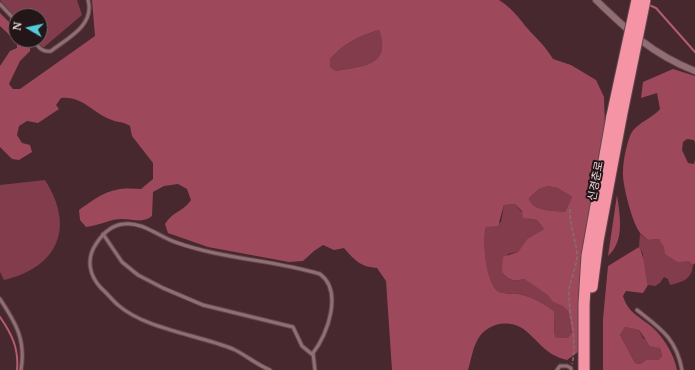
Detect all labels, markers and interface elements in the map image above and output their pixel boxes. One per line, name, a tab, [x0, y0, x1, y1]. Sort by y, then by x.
north arrow	[8, 8, 48, 48]
text: N	[9, 21, 25, 32]
street label: 신경춘로	[586, 160, 606, 202]

